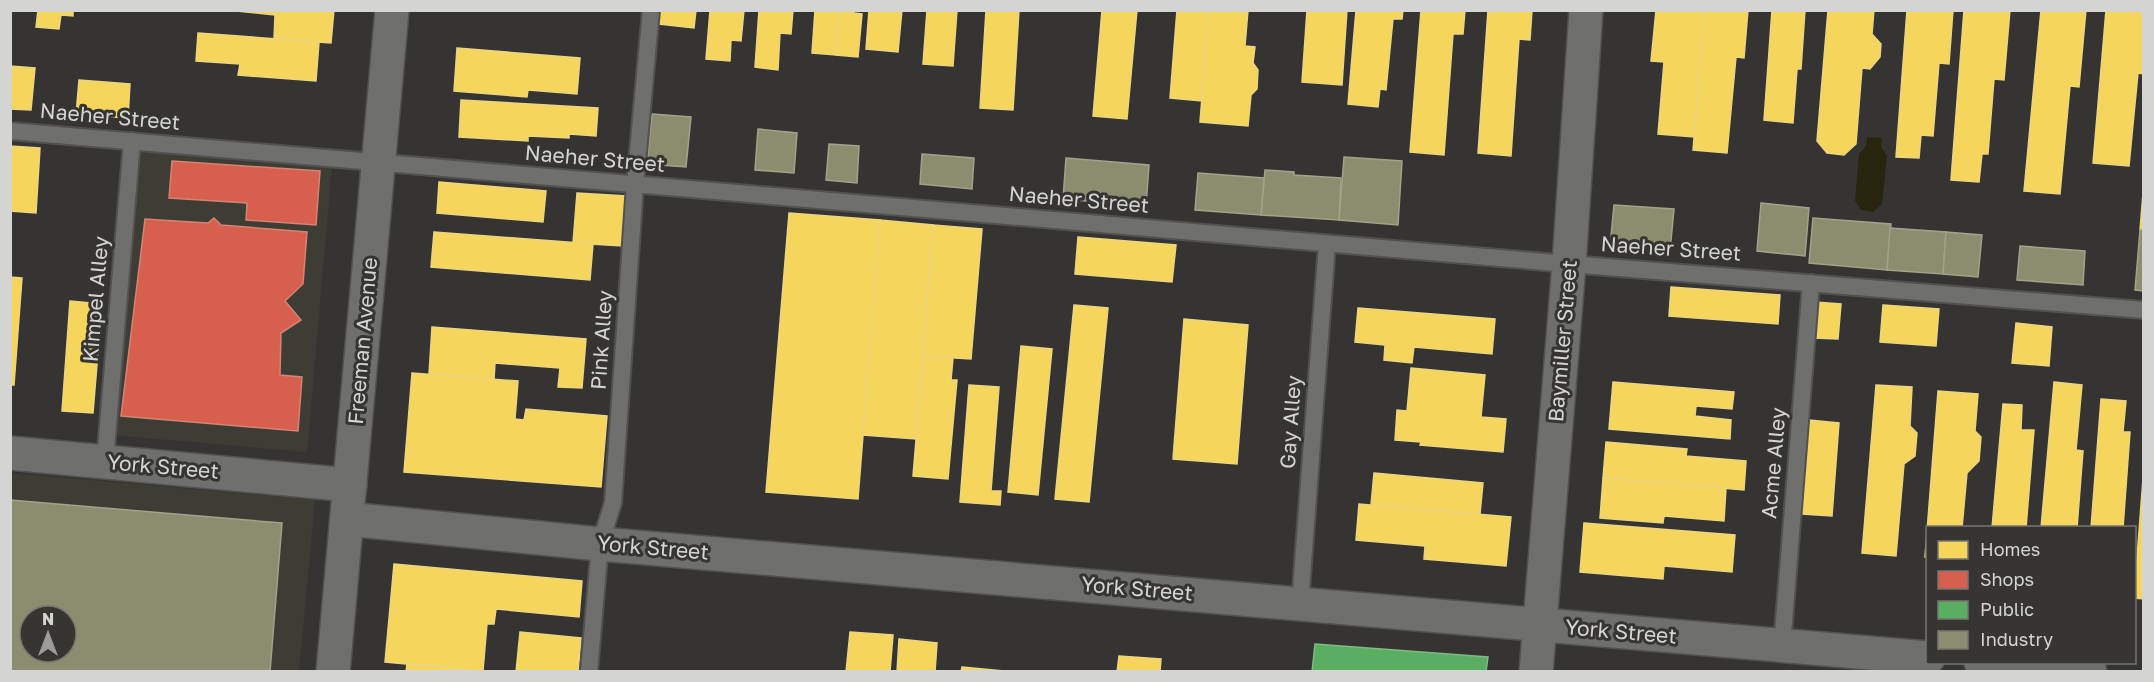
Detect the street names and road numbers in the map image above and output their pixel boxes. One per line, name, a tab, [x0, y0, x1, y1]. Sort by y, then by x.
street label: Naeher Street	[39, 97, 181, 135]
street label: Naeher Street	[524, 139, 666, 177]
street label: Naeher Street	[1008, 180, 1150, 218]
street label: Naeher Street	[1600, 230, 1742, 266]
street label: Kimpel Alley	[77, 235, 113, 363]
street label: Freeman Avenue	[342, 256, 382, 426]
street label: Baymiller Street	[1542, 259, 1582, 423]
street label: Pink Alley	[585, 289, 617, 391]
street label: Gay Alley	[1274, 374, 1306, 470]
street label: Acme Alley	[1755, 406, 1791, 520]
street label: York Street	[106, 448, 220, 484]
street label: York Street	[596, 529, 710, 565]
street label: York Street	[1080, 570, 1194, 606]
street label: York Street	[1564, 613, 1678, 649]

